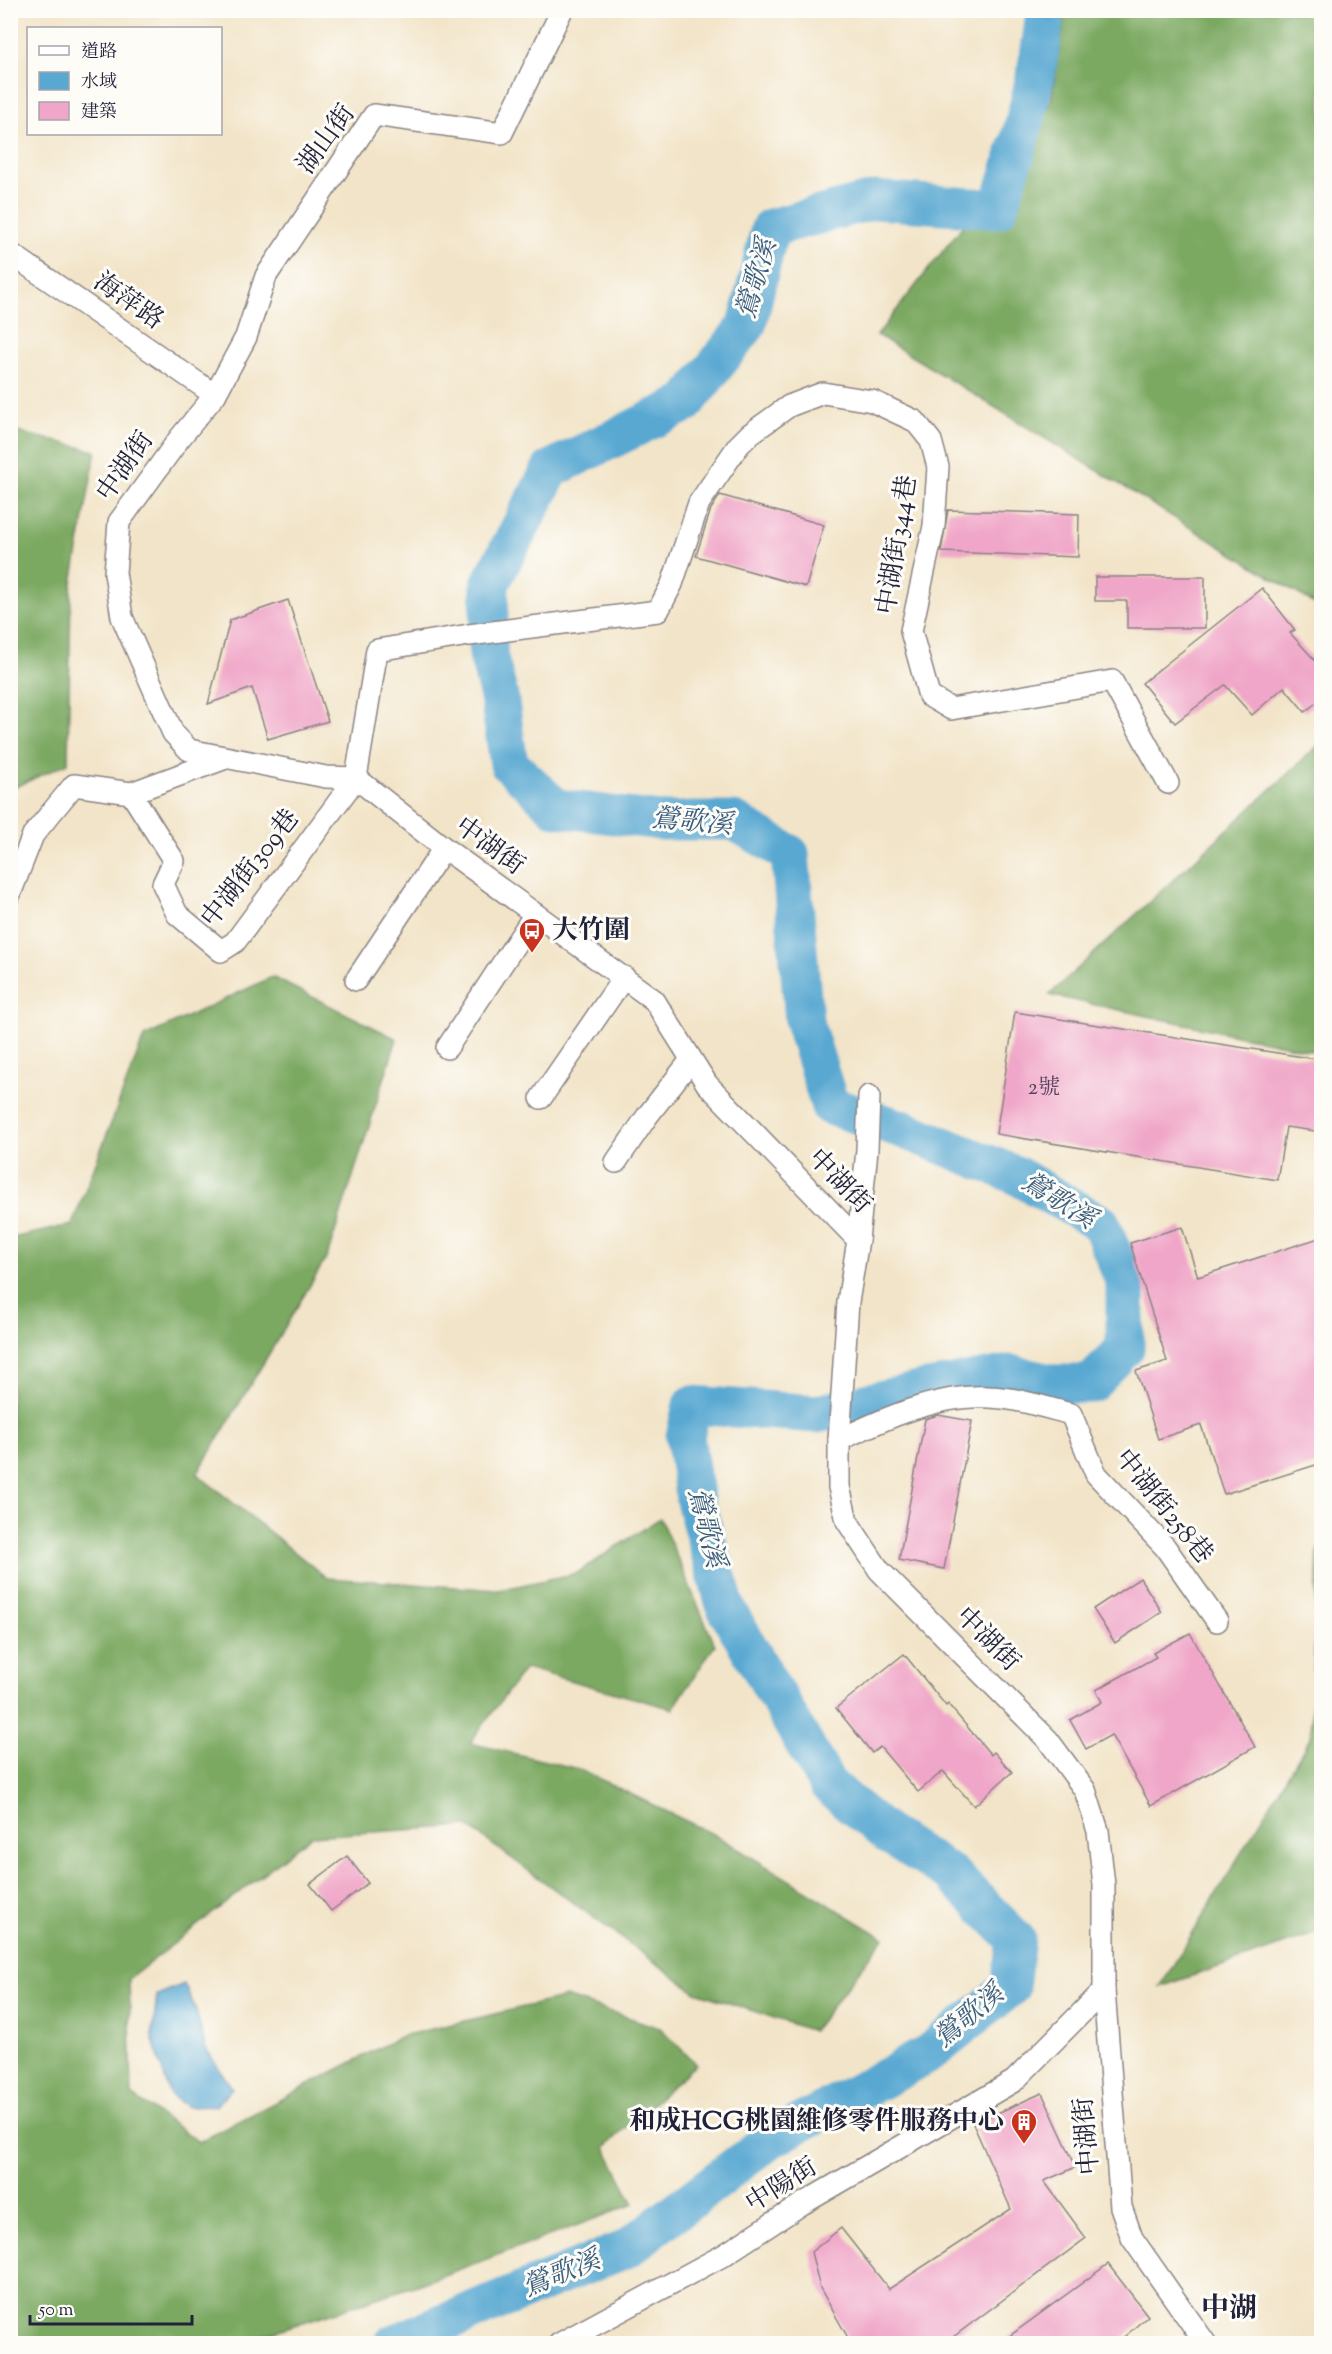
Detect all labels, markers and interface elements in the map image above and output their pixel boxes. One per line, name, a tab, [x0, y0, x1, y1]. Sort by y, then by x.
legend	[27, 27, 222, 135]
text: 道路	[81, 40, 117, 66]
text: 水域	[81, 70, 117, 96]
street label: 湖山街	[289, 98, 365, 182]
text: 建築	[81, 100, 117, 126]
water label: 鶯歌溪	[728, 232, 789, 323]
street label: 海萍路	[85, 264, 171, 340]
street label: 中湖街	[88, 424, 164, 510]
street label: 中湖街344巷	[869, 473, 927, 617]
water label: 鶯歌溪	[650, 800, 737, 846]
street label: 中湖街309巷	[193, 802, 309, 936]
street label: 中湖街	[447, 809, 531, 885]
place label: 大竹圍	[552, 913, 630, 950]
bus stop icon: 大竹圍	[517, 916, 547, 954]
house number: 2號	[1028, 1073, 1060, 1105]
street label: 中湖街	[799, 1141, 879, 1223]
water label: 鶯歌溪	[1013, 1164, 1105, 1242]
street label: 中湖街258巷	[1105, 1442, 1221, 1572]
water label: 鶯歌溪	[676, 1484, 734, 1575]
street label: 中湖街	[946, 1599, 1028, 1681]
water label: 鶯歌溪	[926, 1974, 1016, 2058]
street label: 中湖街	[1066, 2096, 1110, 2176]
place label: 和成HCG桃園維修零件服務中心	[629, 2104, 1004, 2141]
building icon: 和成HCG桃園維修零件服務中心	[1009, 2107, 1039, 2145]
street label: 中陽街	[739, 2150, 825, 2222]
water label: 鶯歌溪	[517, 2241, 610, 2308]
scale bar	[30, 2288, 192, 2326]
district label: 中湖	[1201, 2290, 1257, 2330]
text: 50 m	[38, 2298, 74, 2324]

